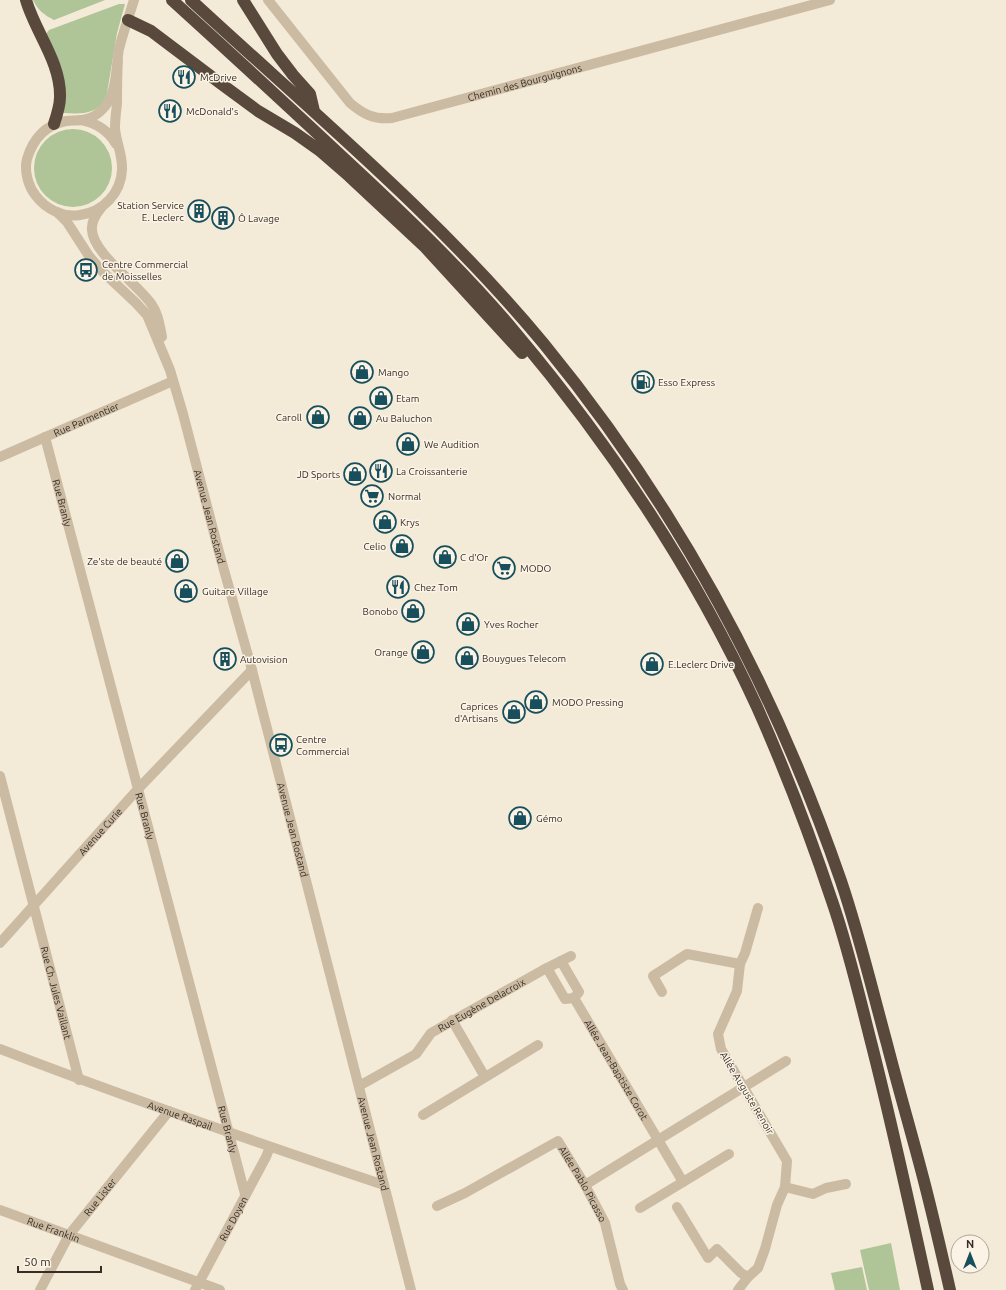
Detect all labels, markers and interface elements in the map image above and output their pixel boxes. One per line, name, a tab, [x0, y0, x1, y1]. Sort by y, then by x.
street label: Chemin des Bourguignons	[466, 62, 583, 103]
restaurant icon: McDrive	[171, 64, 197, 90]
place label: McDrive	[200, 72, 237, 83]
restaurant icon: McDonald's	[157, 98, 183, 124]
place label: McDonald's	[186, 106, 238, 117]
building icon: Station Service E. Leclerc	[186, 198, 212, 224]
place label: Station Service E. Leclerc	[117, 200, 184, 223]
building icon: Ô Lavage	[210, 205, 236, 231]
place label: Ô Lavage	[238, 213, 280, 224]
bus stop icon: Centre Commercial de Moisselles	[73, 257, 99, 283]
place label: Centre Commercial de Moisselles	[102, 259, 189, 282]
shop icon: Mango	[349, 359, 375, 385]
place label: Mango	[378, 367, 409, 378]
fuel station icon: Esso Express	[630, 369, 656, 395]
place label: Esso Express	[658, 377, 715, 388]
shop icon: Etam	[368, 385, 394, 411]
place label: Etam	[396, 393, 419, 404]
street label: Rue Parmentier	[52, 400, 121, 438]
shop icon: Caroll	[305, 404, 331, 430]
shop icon: Au Baluchon	[347, 405, 373, 431]
place label: Caroll	[276, 412, 302, 423]
place label: Au Baluchon	[376, 413, 432, 424]
shop icon: We Audition	[395, 431, 421, 457]
place label: We Audition	[424, 439, 479, 450]
restaurant icon: La Croissanterie	[368, 458, 394, 484]
shop icon: JD Sports	[342, 461, 368, 487]
place label: La Croissanterie	[396, 466, 467, 477]
street label: Avenue Jean Rostand	[192, 468, 228, 565]
place label: JD Sports	[297, 469, 340, 480]
street label: Rue Branly	[51, 478, 74, 528]
supermarket icon: Normal	[359, 483, 385, 509]
place label: Normal	[388, 491, 422, 502]
shop icon: Krys	[372, 509, 398, 535]
place label: Krys	[400, 517, 419, 528]
shop icon: Celio	[389, 533, 415, 559]
place label: Celio	[363, 541, 386, 552]
shop icon: C d'Or	[432, 544, 458, 570]
shop icon: Ze'ste de beauté	[164, 548, 190, 574]
place label: C d'Or	[460, 552, 488, 563]
supermarket icon: MODO	[491, 555, 517, 581]
place label: Ze'ste de beauté	[87, 556, 162, 567]
place label: MODO	[520, 563, 552, 574]
restaurant icon: Chez Tom	[385, 574, 411, 600]
shop icon: Guitare Village	[173, 578, 199, 604]
place label: Chez Tom	[414, 582, 458, 593]
place label: Guitare Village	[202, 586, 268, 597]
shop icon: Bonobo	[400, 598, 426, 624]
place label: Bonobo	[363, 606, 398, 617]
shop icon: Yves Rocher	[455, 611, 481, 637]
place label: Yves Rocher	[484, 619, 539, 630]
shop icon: Orange	[410, 639, 436, 665]
shop icon: Bouygues Telecom	[454, 645, 480, 671]
building icon: Autovision	[212, 646, 238, 672]
place label: Orange	[374, 647, 408, 658]
shop icon: E.Leclerc Drive	[639, 651, 665, 677]
place label: Bouygues Telecom	[482, 653, 566, 664]
place label: Autovision	[240, 654, 288, 665]
place label: E.Leclerc Drive	[668, 659, 734, 670]
shop icon: MODO Pressing	[523, 689, 549, 715]
place label: MODO Pressing	[552, 697, 623, 708]
shop icon: Caprices d'Artisans	[501, 699, 527, 725]
place label: Caprices d'Artisans	[454, 701, 498, 724]
bus stop icon: Centre Commercial	[268, 732, 294, 758]
place label: Centre Commercial	[296, 734, 350, 757]
street label: Avenue Jean Rostand	[276, 782, 310, 878]
street label: Rue Branly	[134, 791, 157, 841]
street label: Avenue Curie	[76, 805, 124, 857]
shop icon: Gémo	[507, 805, 533, 831]
place label: Gémo	[536, 813, 563, 824]
street label: Rue Ch. Jules Vaillant	[39, 945, 74, 1041]
street label: Rue Eugène Delacroix	[436, 976, 527, 1033]
street label: Allée Jean-Baptiste Corot	[583, 1018, 650, 1122]
street label: Allée Auguste Renoir	[718, 1050, 776, 1136]
street label: Avenue Jean Rostand	[356, 1095, 391, 1192]
street label: Avenue Raspail	[146, 1099, 214, 1132]
street label: Rue Branly	[216, 1105, 239, 1154]
street label: Allée Pablo Picasso	[557, 1144, 609, 1224]
street label: Rue Lister	[81, 1176, 118, 1218]
street label: Rue Doyen	[217, 1194, 249, 1243]
street label: Rue Franklin	[26, 1215, 81, 1244]
north arrow	[950, 1234, 990, 1274]
text: N	[966, 1238, 974, 1250]
scale bar	[18, 1248, 101, 1274]
text: 50 m	[24, 1255, 51, 1268]

